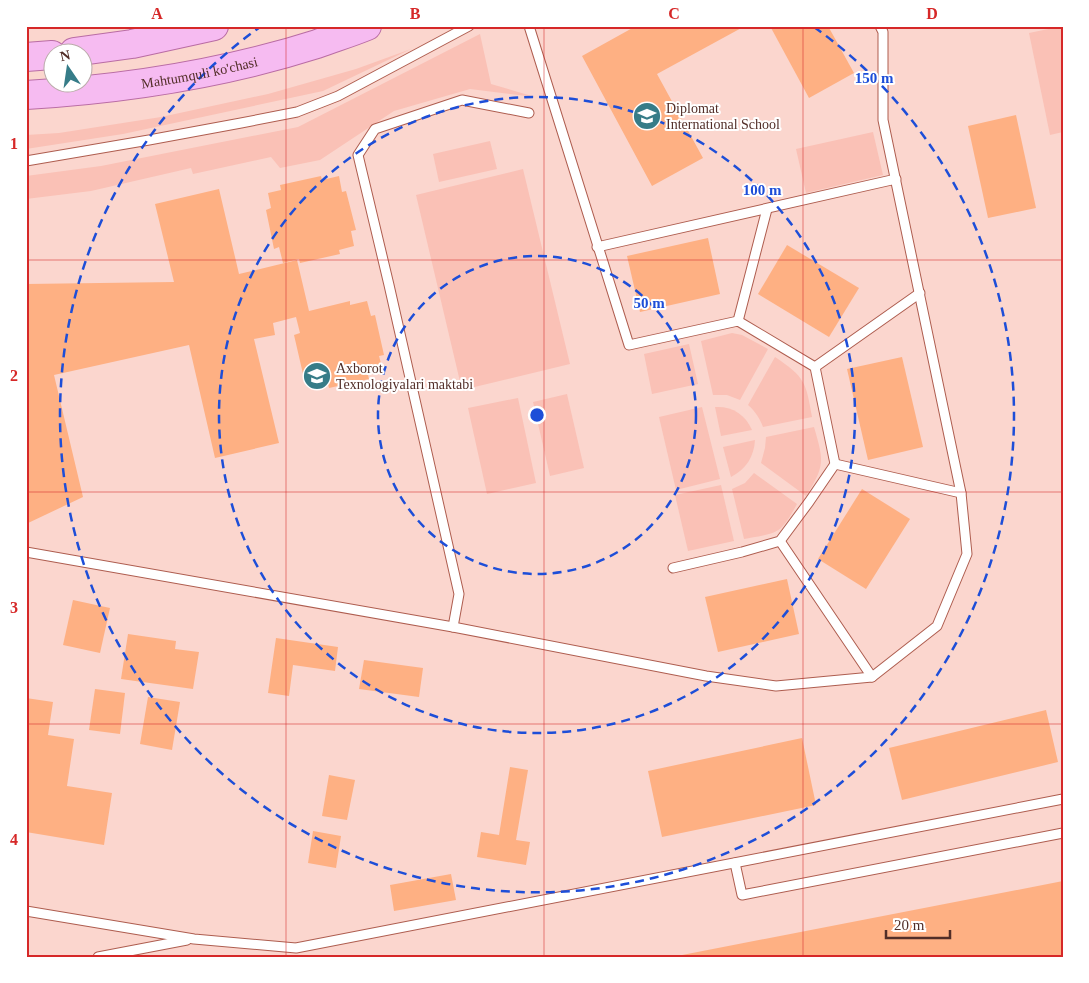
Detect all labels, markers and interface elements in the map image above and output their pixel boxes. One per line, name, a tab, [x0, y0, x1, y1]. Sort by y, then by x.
text: A	[151, 5, 163, 22]
text: B	[410, 5, 421, 22]
text: C	[668, 5, 680, 22]
text: D	[926, 5, 938, 22]
north arrow	[42, 42, 92, 92]
text: N	[59, 47, 72, 64]
street label: Mahtumquli ko'chasi	[140, 54, 259, 91]
text: 150 m	[855, 70, 894, 86]
school or university icon: Diplomat International School	[632, 101, 662, 131]
place label: Diplomat International School	[666, 101, 780, 132]
text: 1	[10, 135, 18, 152]
text: 100 m	[743, 182, 782, 198]
text: 50 m	[633, 295, 665, 311]
school or university icon: Axborot Texnologiyalari maktabi	[302, 361, 332, 391]
place label: Axborot Texnologiyalari maktabi	[336, 361, 473, 392]
text: 2	[10, 367, 18, 384]
centre of rings	[528, 406, 546, 424]
text: 3	[10, 599, 18, 616]
text: 4	[10, 831, 18, 848]
scale bar	[886, 908, 950, 940]
text: 20 m	[894, 917, 925, 933]

